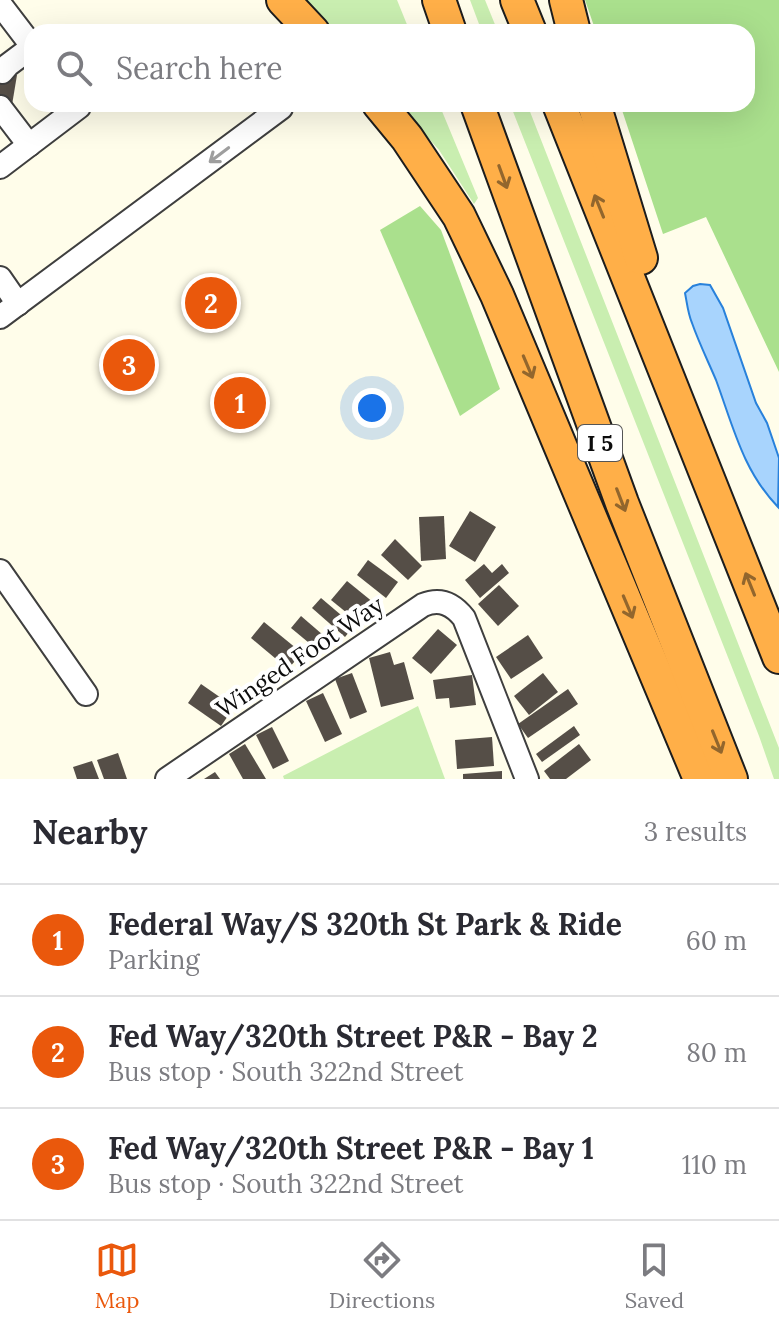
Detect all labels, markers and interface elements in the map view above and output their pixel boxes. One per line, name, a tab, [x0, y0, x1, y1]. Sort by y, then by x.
search box	[24, 24, 755, 112]
icon: search	[52, 46, 96, 90]
text: Search here	[116, 49, 283, 87]
one-way arrow	[209, 146, 230, 163]
one-way arrow	[497, 164, 512, 189]
one-way arrow	[591, 194, 606, 219]
pin: 2	[185, 273, 237, 333]
pin: 3	[103, 335, 155, 395]
one-way arrow	[521, 354, 536, 379]
pin: 1	[214, 373, 266, 433]
your location	[352, 388, 392, 428]
road number: I 5	[578, 425, 622, 461]
one-way arrow	[615, 488, 629, 512]
one-way arrow	[742, 572, 756, 597]
street label: Winged Foot Way	[210, 589, 390, 724]
one-way arrow	[621, 594, 636, 618]
one-way arrow	[711, 729, 725, 754]
text: Nearby	[32, 810, 148, 853]
text: 3 results	[644, 815, 747, 848]
text: Federal Way/S 320th St Park & Ride	[108, 905, 622, 943]
text: 1	[53, 924, 63, 957]
text: 60 m	[686, 924, 747, 957]
text: Parking	[108, 943, 200, 976]
text: Fed Way/320th Street P&R - Bay 2	[108, 1017, 598, 1055]
text: 2	[51, 1036, 65, 1069]
text: 80 m	[686, 1036, 747, 1069]
text: Bus stop · South 322nd Street	[108, 1055, 464, 1088]
text: Fed Way/320th Street P&R - Bay 1	[108, 1129, 594, 1167]
text: 3	[51, 1148, 65, 1181]
text: 110 m	[682, 1148, 747, 1181]
text: Bus stop · South 322nd Street	[108, 1167, 464, 1200]
tab: Map	[95, 1238, 139, 1314]
tab: Directions	[329, 1238, 435, 1314]
tab: Saved	[625, 1238, 684, 1314]

